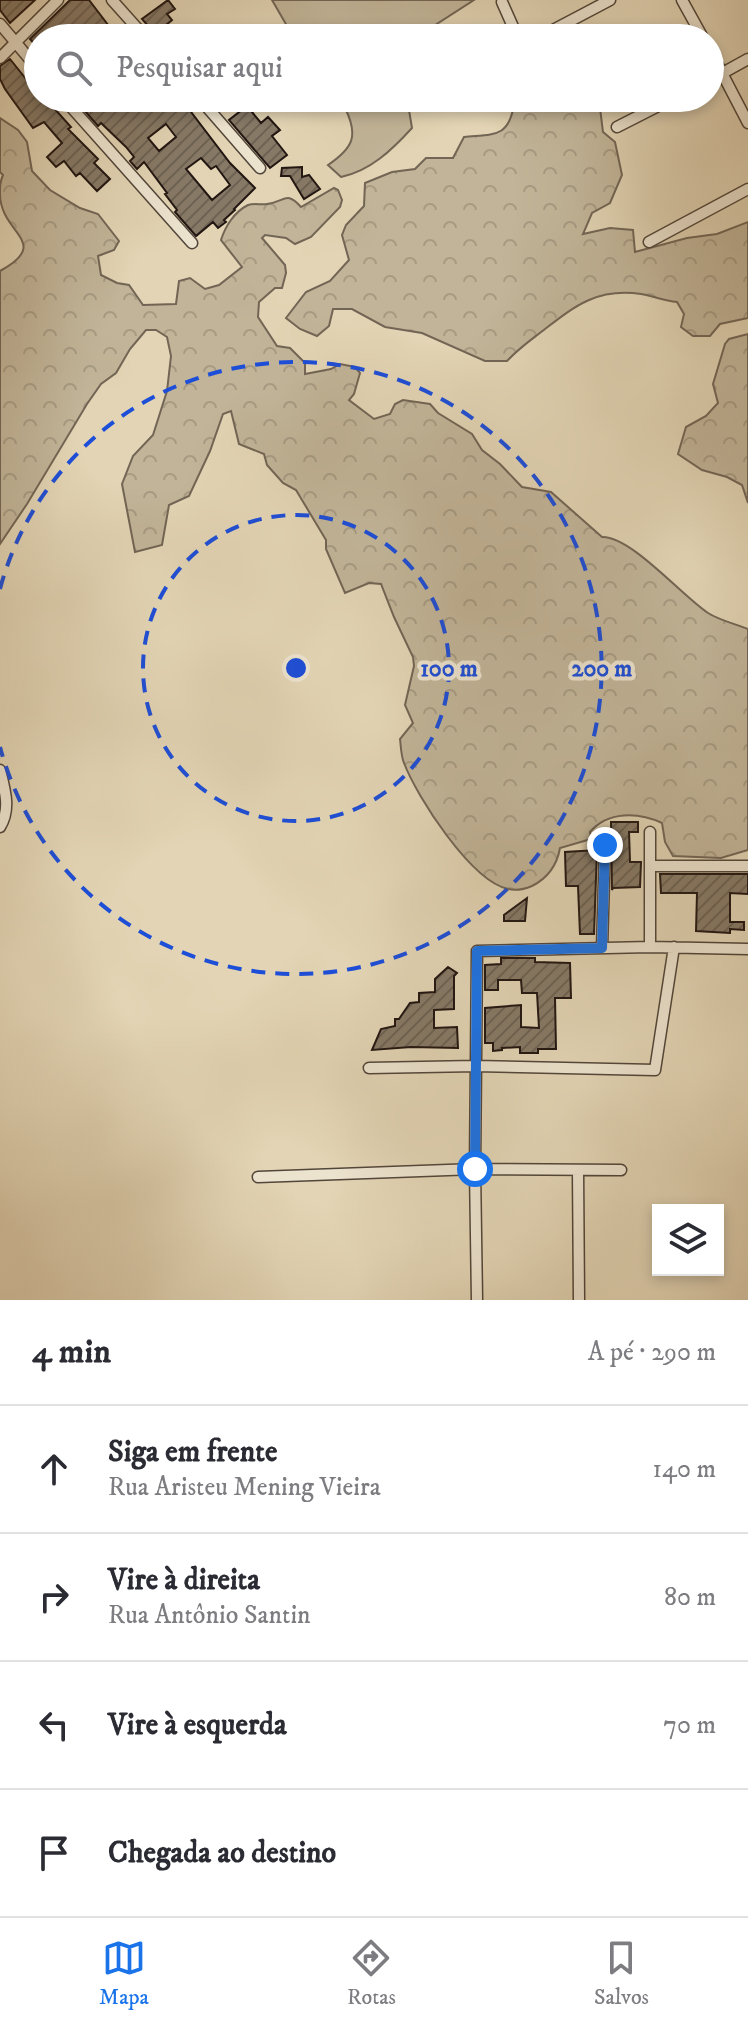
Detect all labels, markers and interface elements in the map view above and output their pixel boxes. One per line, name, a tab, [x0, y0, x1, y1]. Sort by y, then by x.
search box	[24, 24, 724, 112]
icon: search	[52, 46, 96, 90]
text: Pesquisar aqui	[116, 50, 283, 87]
centre of rings	[282, 654, 310, 682]
text: 100 m	[420, 654, 478, 684]
text: 200 m	[572, 654, 632, 684]
route end	[587, 827, 623, 863]
route start	[457, 1151, 493, 1187]
map controls	[652, 1204, 724, 1276]
button: layers	[652, 1204, 724, 1276]
text: 4 min	[32, 1331, 111, 1373]
text: A pé · 290 m	[588, 1336, 716, 1369]
text: Siga em frente	[108, 1434, 277, 1471]
icon: ahead	[32, 1447, 76, 1491]
text: 140 m	[652, 1453, 716, 1486]
text: Rua Aristeu Mening Vieira	[108, 1471, 381, 1504]
text: Vire à direita	[108, 1562, 260, 1599]
icon: right	[32, 1575, 76, 1619]
text: 80 m	[664, 1581, 716, 1614]
text: Rua Antônio Santin	[108, 1599, 311, 1632]
icon: left	[32, 1703, 76, 1747]
text: Vire à esquerda	[108, 1707, 287, 1744]
text: 70 m	[663, 1709, 716, 1742]
icon: arrive	[32, 1831, 76, 1875]
text: Chegada ao destino	[108, 1835, 336, 1872]
tab: Mapa	[99, 1936, 149, 2011]
tab: Rotas	[347, 1936, 396, 2011]
tab: Salvos	[594, 1936, 649, 2011]

